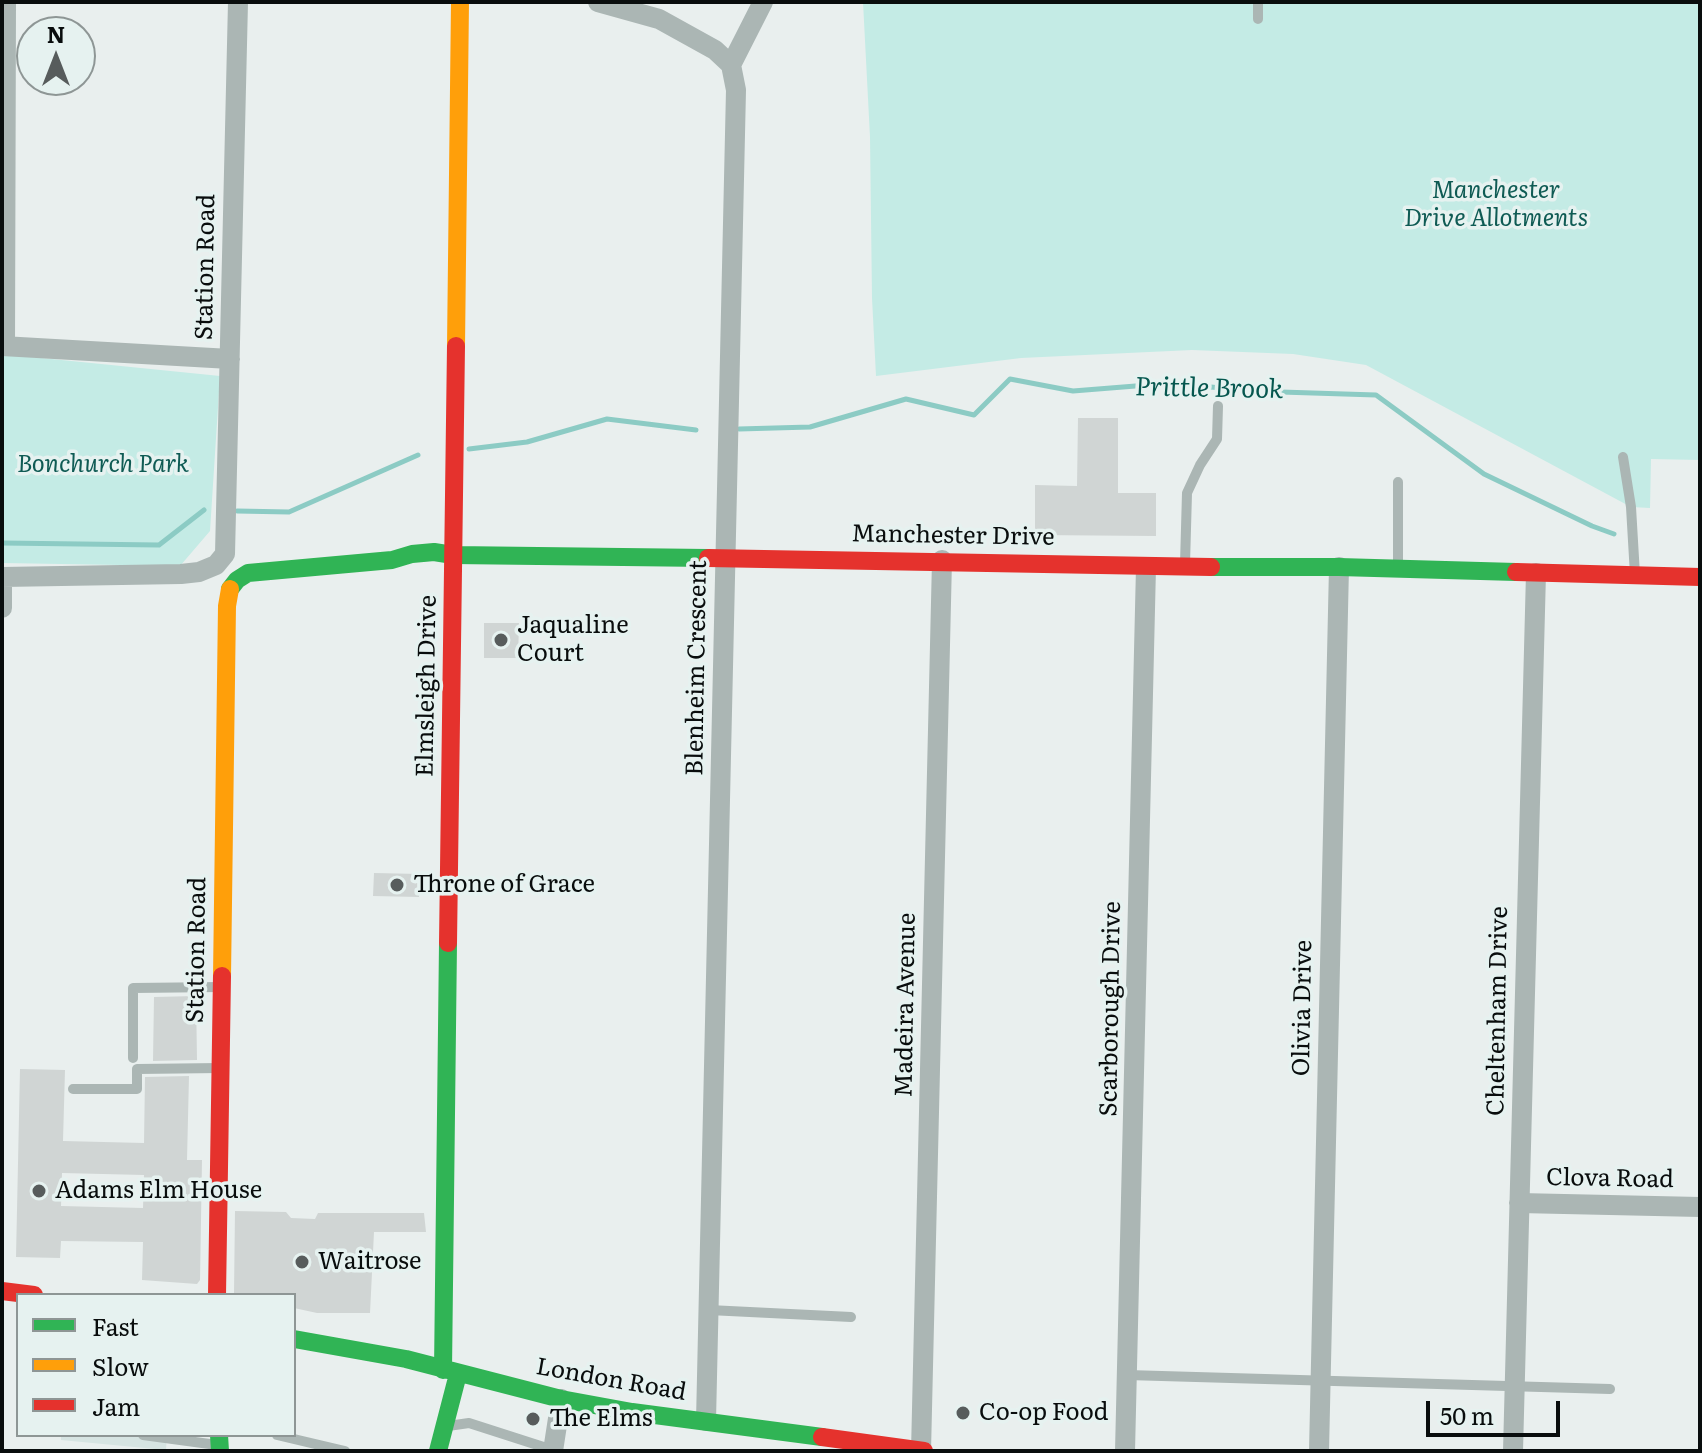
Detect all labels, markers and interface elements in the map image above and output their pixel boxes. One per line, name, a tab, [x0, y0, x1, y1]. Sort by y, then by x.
north arrow	[16, 16, 96, 96]
text: N	[47, 17, 65, 50]
park label: Manchester Drive Allotments	[1404, 177, 1588, 233]
street label: Station Road	[190, 194, 222, 340]
water label: Prittle Brook	[1135, 372, 1283, 406]
park label: Bonchurch Park	[17, 451, 189, 479]
street label: Manchester Drive	[851, 520, 1055, 552]
street label: Blenheim Crescent	[681, 560, 713, 776]
street label: Elmsleigh Drive	[411, 595, 443, 777]
place label: Jaqualine Court	[517, 612, 629, 668]
marker: Jaqualine Court	[492, 631, 510, 649]
place label: Throne of Grace	[413, 871, 595, 899]
marker: Throne of Grace	[388, 876, 406, 894]
street label: Station Road	[181, 877, 213, 1023]
street label: Scarborough Drive	[1095, 901, 1127, 1117]
street label: Cheltenham Drive	[1482, 906, 1514, 1116]
street label: Madeira Avenue	[890, 912, 922, 1098]
street label: Olivia Drive	[1287, 940, 1319, 1076]
street label: Clova Road	[1546, 1163, 1674, 1195]
place label: Adams Elm House	[55, 1177, 262, 1205]
marker: Adams Elm House	[30, 1182, 48, 1200]
place label: Waitrose	[318, 1248, 421, 1276]
marker: Waitrose	[293, 1253, 311, 1271]
legend	[16, 1293, 296, 1437]
text: Fast	[92, 1308, 139, 1343]
text: Slow	[92, 1348, 149, 1383]
street label: London Road	[534, 1353, 688, 1407]
scale bar	[1430, 1385, 1564, 1435]
text: Jam	[92, 1388, 140, 1423]
text: 50 m	[1440, 1397, 1494, 1432]
place label: Co-op Food	[979, 1399, 1108, 1427]
marker: Co-op Food	[954, 1404, 972, 1422]
place label: The Elms	[549, 1405, 653, 1433]
marker: The Elms	[524, 1410, 542, 1428]

